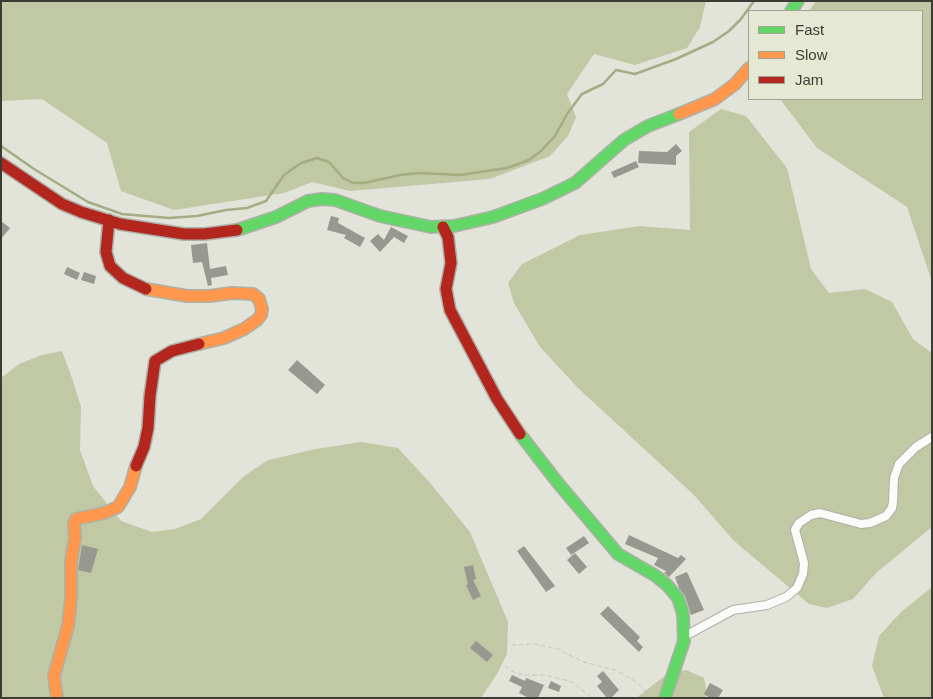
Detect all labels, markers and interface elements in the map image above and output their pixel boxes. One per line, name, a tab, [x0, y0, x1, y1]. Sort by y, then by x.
legend	[748, 10, 923, 100]
text: Fast	[795, 21, 824, 38]
text: Slow	[795, 46, 828, 63]
text: Jam	[795, 71, 823, 88]

